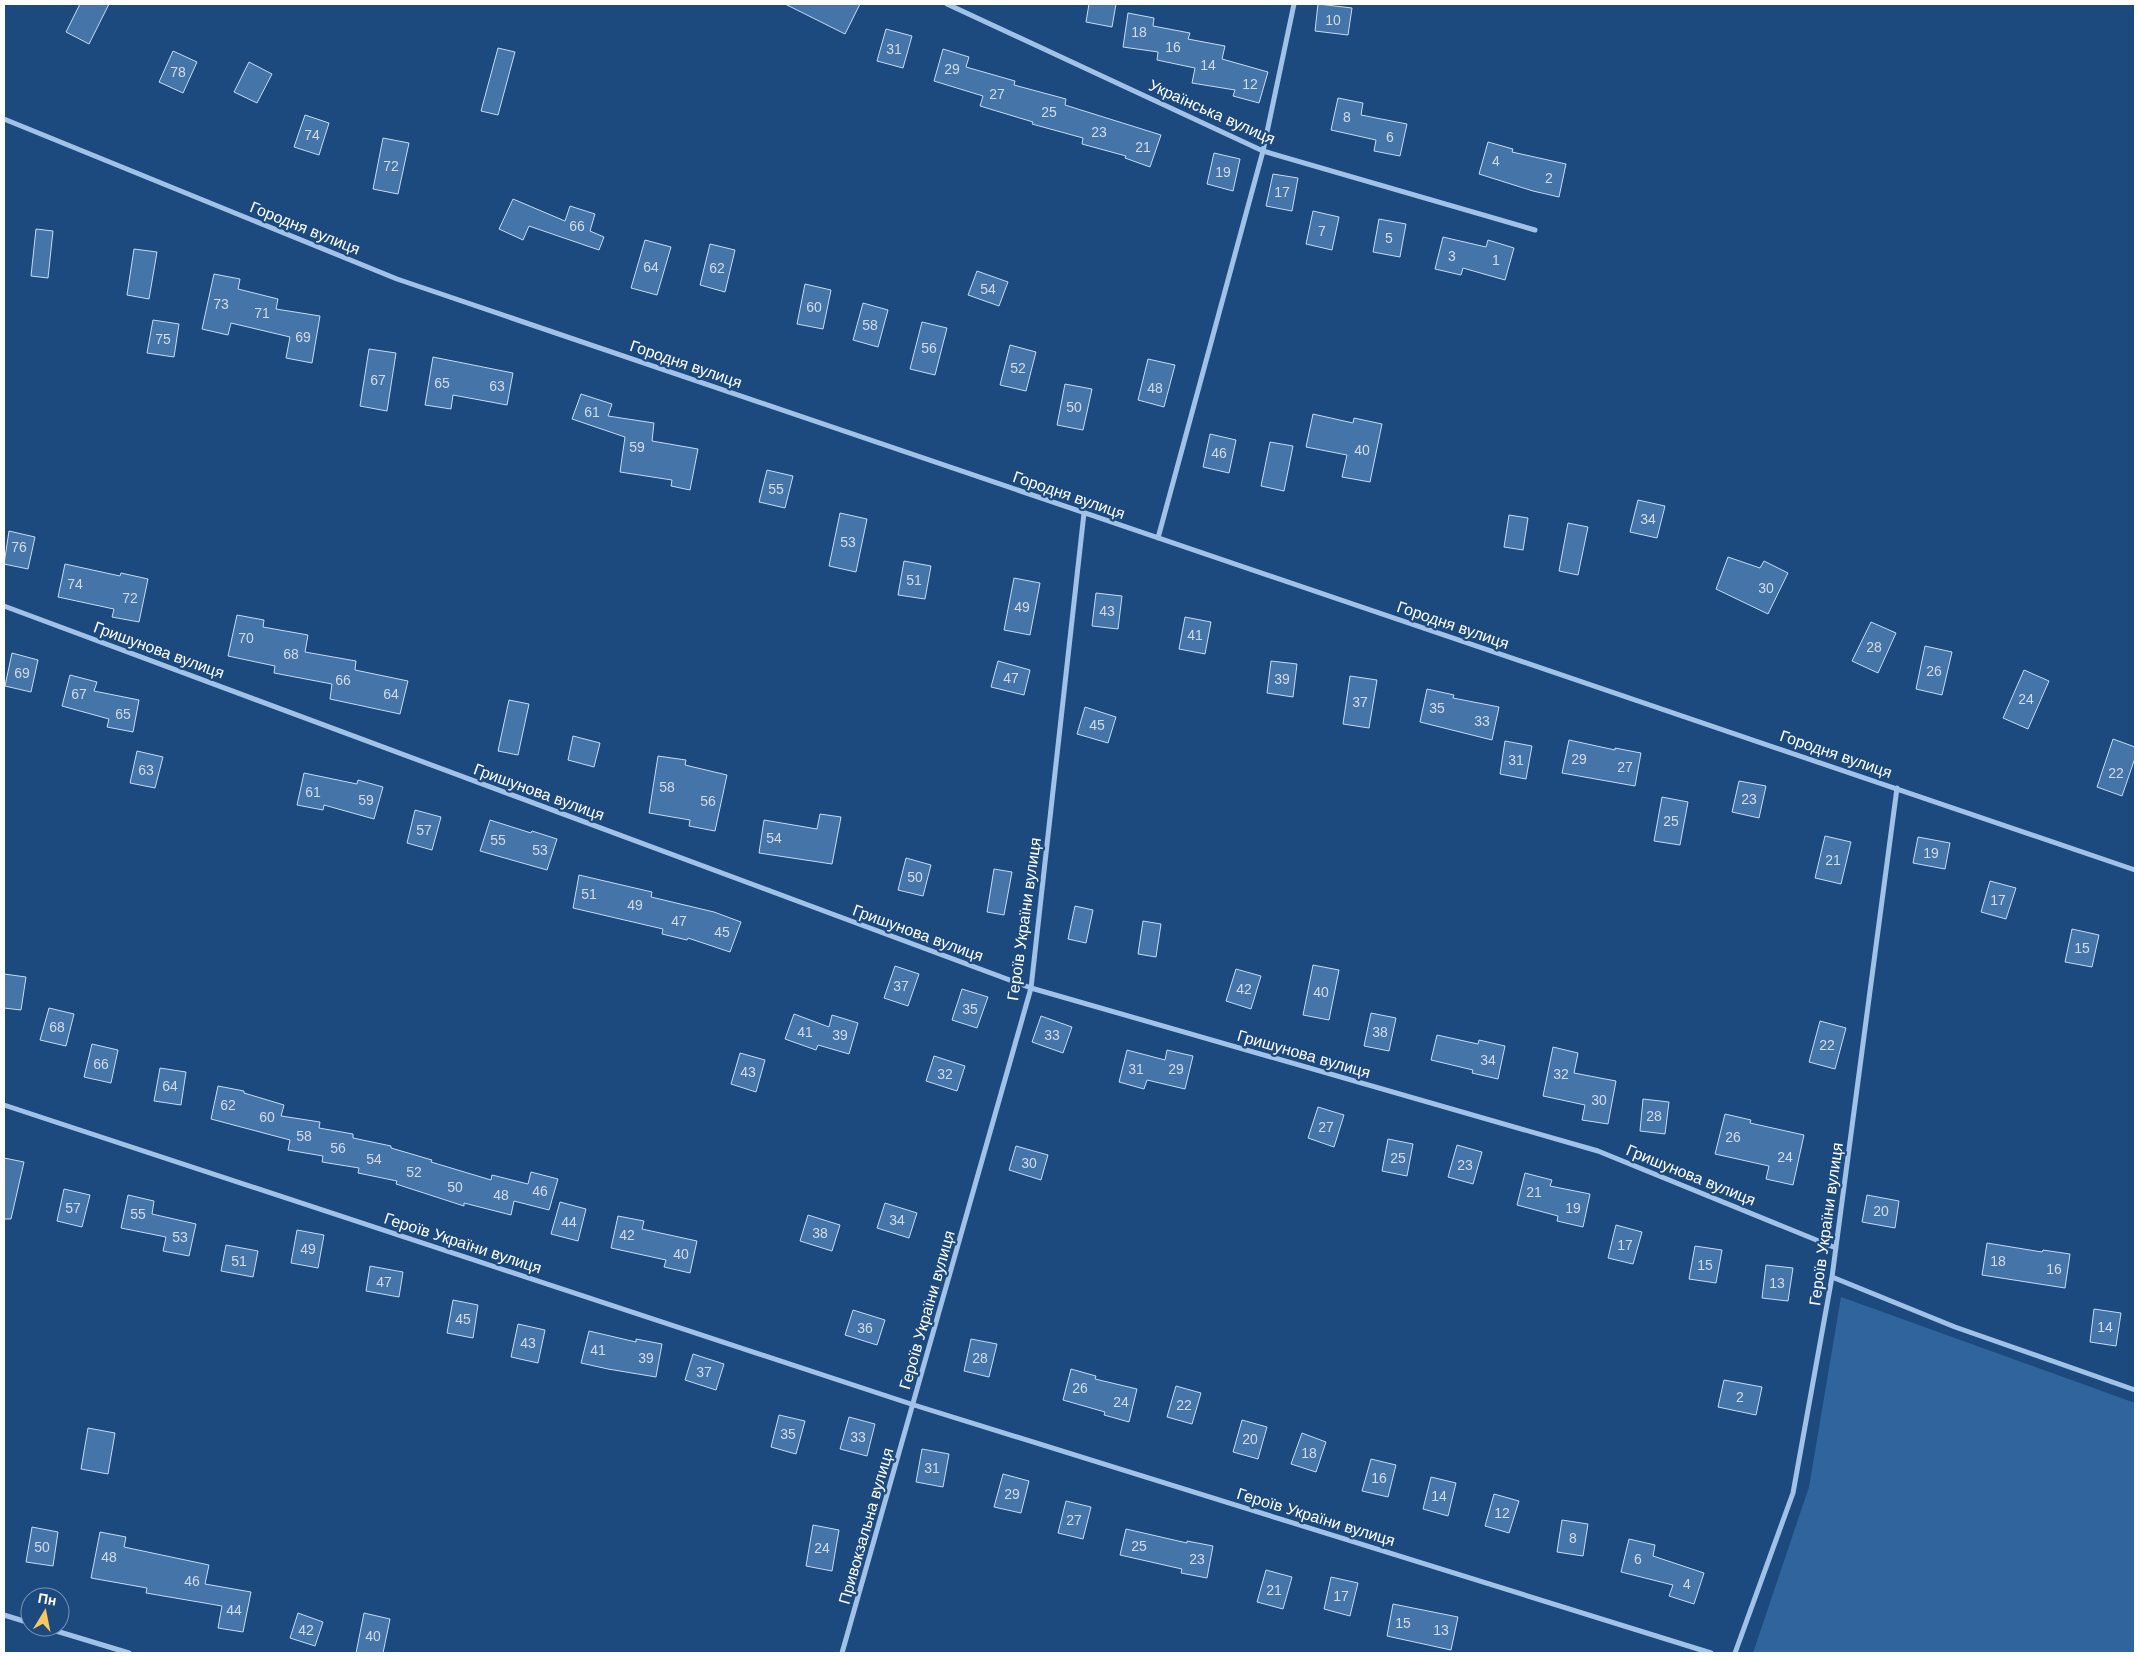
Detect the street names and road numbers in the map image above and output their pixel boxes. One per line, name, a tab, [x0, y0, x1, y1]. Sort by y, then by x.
street label: Українська вулиця	[1146, 76, 1278, 148]
street label: Городня вулиця	[248, 198, 362, 258]
street label: Городня вулиця	[628, 337, 744, 391]
street label: Городня вулиця	[1011, 468, 1127, 522]
street label: Городня вулиця	[1395, 598, 1511, 652]
street label: Гришунова вулиця	[91, 618, 227, 682]
street label: Городня вулиця	[1778, 727, 1894, 781]
street label: Гришунова вулиця	[471, 760, 607, 824]
street label: Героїв України вулиця	[1004, 836, 1044, 1002]
street label: Гришунова вулиця	[850, 901, 986, 965]
street label: Гришунова вулиця	[1235, 1027, 1373, 1081]
street label: Гришунова вулиця	[1624, 1141, 1758, 1209]
street label: Героїв України вулиця	[1806, 1141, 1846, 1307]
street label: Героїв України вулиця	[382, 1210, 544, 1276]
street label: Героїв України вулиця	[896, 1229, 958, 1391]
street label: Привокзальна вулиця	[836, 1446, 896, 1606]
street label: Героїв України вулиця	[1235, 1485, 1397, 1549]

